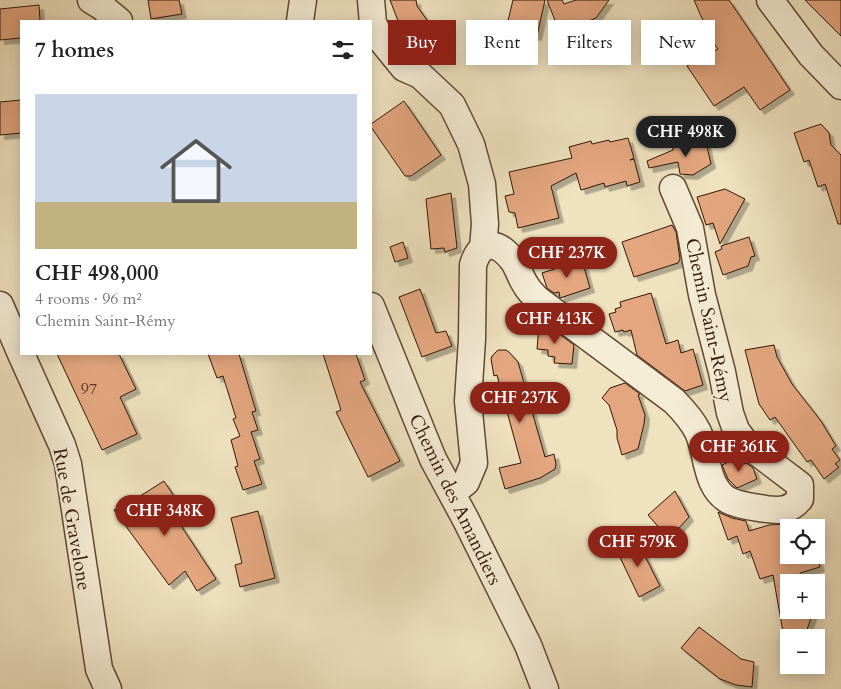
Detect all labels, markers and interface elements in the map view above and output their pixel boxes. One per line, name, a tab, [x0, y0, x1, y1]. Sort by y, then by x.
chip: Buy	[388, 20, 456, 65]
chip: Rent	[466, 20, 538, 65]
chip: Filters	[548, 20, 631, 65]
chip: New	[641, 20, 715, 65]
text: 7 homes	[35, 36, 114, 65]
icon: filters	[329, 36, 357, 64]
pin: CHF 498K	[634, 116, 738, 158]
text: CHF 498K	[647, 121, 725, 143]
icon: home	[151, 126, 241, 216]
pin: CHF 237K	[515, 236, 619, 279]
street label: Chemin Saint-Rémy	[679, 236, 739, 405]
text: CHF 237K	[528, 242, 606, 264]
text: CHF 498,000	[35, 259, 159, 288]
text: 4 rooms · 96 m²	[35, 288, 142, 310]
pin: CHF 413K	[503, 302, 607, 345]
text: CHF 413K	[516, 308, 594, 330]
text: Chemin Saint-Rémy	[35, 310, 176, 332]
house number: 97	[81, 378, 97, 400]
pin: CHF 237K	[468, 382, 572, 424]
text: CHF 237K	[481, 387, 559, 409]
street label: Chemin des Amandiers	[402, 410, 508, 589]
pin: CHF 361K	[687, 430, 791, 473]
text: CHF 361K	[700, 436, 778, 458]
street label: Rue de Gravelone	[47, 446, 97, 592]
pin: CHF 348K	[113, 494, 217, 537]
text: CHF 348K	[126, 500, 204, 522]
map controls	[780, 519, 825, 674]
button: locate	[780, 519, 825, 564]
pin: CHF 579K	[586, 526, 690, 568]
text: CHF 579K	[599, 531, 677, 553]
button: +	[780, 574, 825, 619]
button: −	[780, 629, 825, 674]

